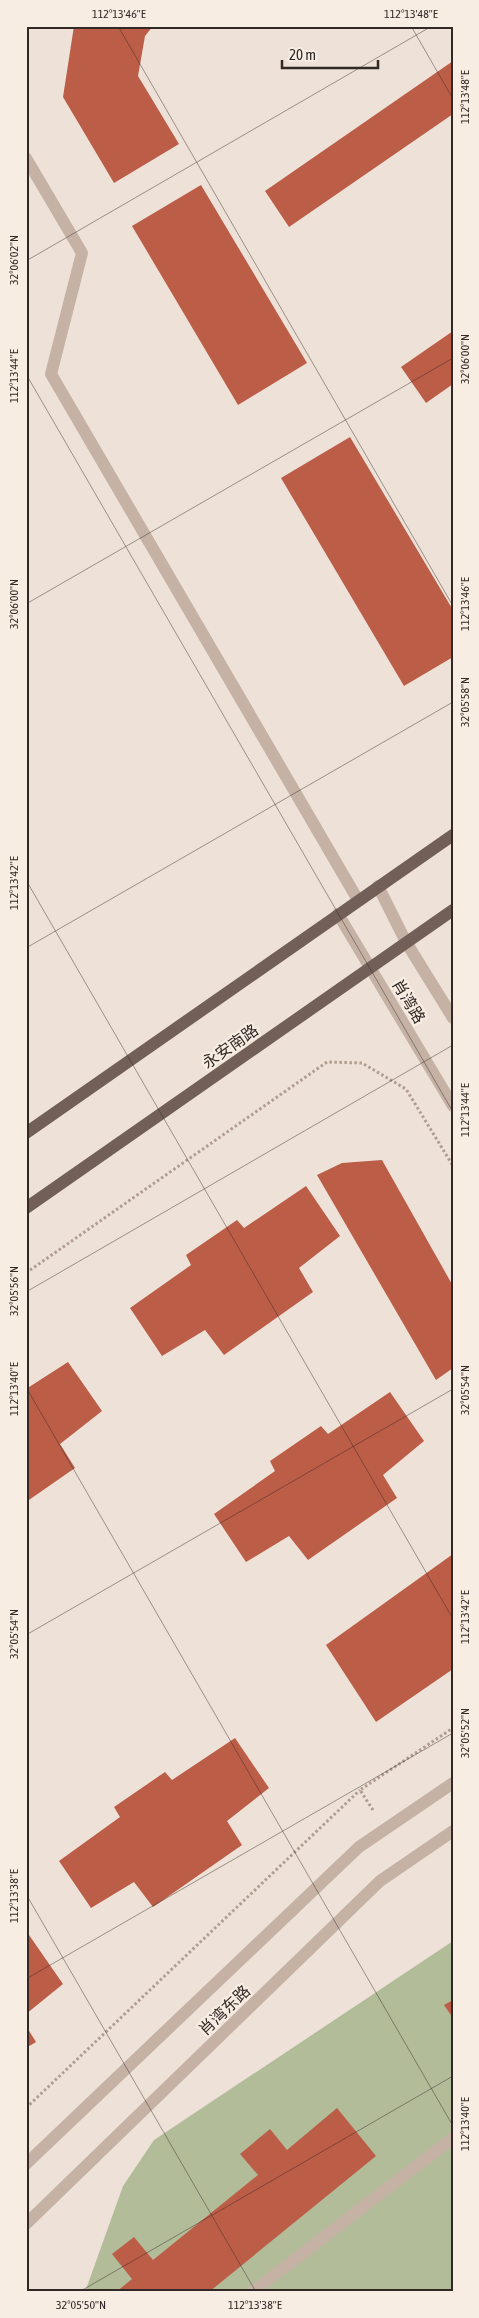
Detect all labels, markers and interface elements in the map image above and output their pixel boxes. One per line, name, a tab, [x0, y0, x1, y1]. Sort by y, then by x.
text: 112°13'46"E	[92, 7, 146, 21]
text: 112°13'48"E	[384, 7, 438, 21]
scale bar	[282, 38, 378, 70]
text: 20 m	[289, 46, 316, 63]
text: 112°13'48"E	[458, 70, 472, 124]
text: 32°06'02"N	[7, 235, 21, 285]
text: 32°06'00"N	[458, 334, 472, 384]
text: 112°13'44"E	[7, 349, 21, 403]
text: 112°13'46"E	[458, 577, 472, 631]
text: 32°06'00"N	[7, 579, 21, 629]
text: 32°05'58"N	[458, 677, 472, 727]
text: 112°13'42"E	[7, 856, 21, 910]
street label: 肖湾路	[389, 976, 429, 1026]
street label: 永安南路	[199, 1020, 261, 1072]
text: 112°13'44"E	[458, 1083, 472, 1137]
text: 32°05'56"N	[7, 1266, 21, 1316]
text: 112°13'40"E	[7, 1362, 21, 1416]
text: 32°05'54"N	[458, 1365, 472, 1415]
text: 112°13'42"E	[458, 1590, 472, 1644]
text: 32°05'54"N	[7, 1609, 21, 1659]
text: 32°05'52"N	[458, 1708, 472, 1758]
text: 112°13'38"E	[7, 1869, 21, 1923]
street label: 肖湾东路	[195, 1981, 253, 2039]
text: 112°13'40"E	[458, 2097, 472, 2151]
text: 32°05'50"N	[56, 2298, 106, 2312]
text: 112°13'38"E	[228, 2298, 282, 2312]

